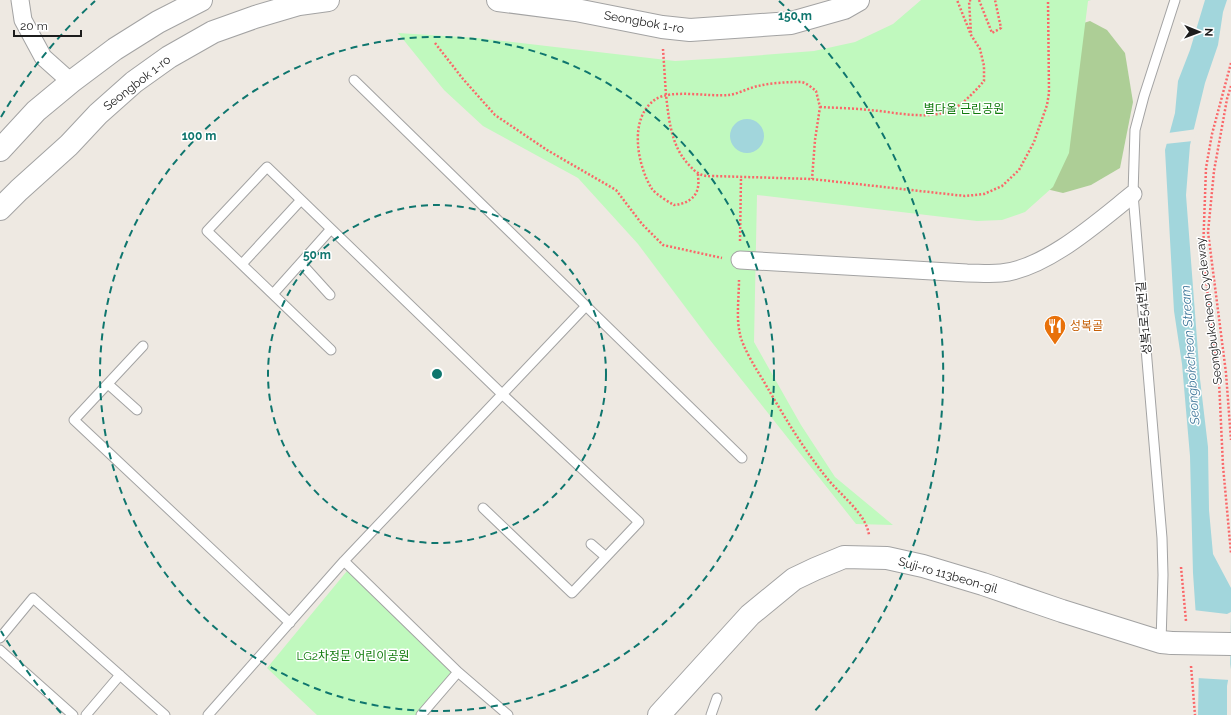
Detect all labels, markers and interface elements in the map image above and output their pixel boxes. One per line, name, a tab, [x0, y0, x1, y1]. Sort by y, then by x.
street label: Seongbok 1-ro	[603, 8, 685, 36]
text: 150 m	[778, 9, 812, 23]
scale bar	[14, 12, 81, 38]
north arrow	[1179, 12, 1219, 52]
text: 20 m	[20, 19, 48, 33]
text: N	[1202, 28, 1215, 36]
street label: Seongbok 1-ro	[101, 53, 173, 113]
park label: 별다올 근린공원	[924, 102, 1004, 116]
text: 100 m	[182, 129, 216, 143]
street label: Seongbukcheon Cycleway	[1193, 236, 1225, 385]
text: 50 m	[303, 248, 331, 262]
street label: 성복1로54번길	[1134, 281, 1154, 355]
water label: Seongbokcheon Stream	[1178, 285, 1202, 426]
restaurant icon: 성복골	[1042, 313, 1068, 346]
place label: 성복골	[1070, 319, 1103, 333]
centre of rings	[430, 367, 444, 381]
street label: Suji-ro 113beon-gil	[897, 554, 1000, 596]
park label: LG2차정문 어린이공원	[297, 649, 409, 663]

